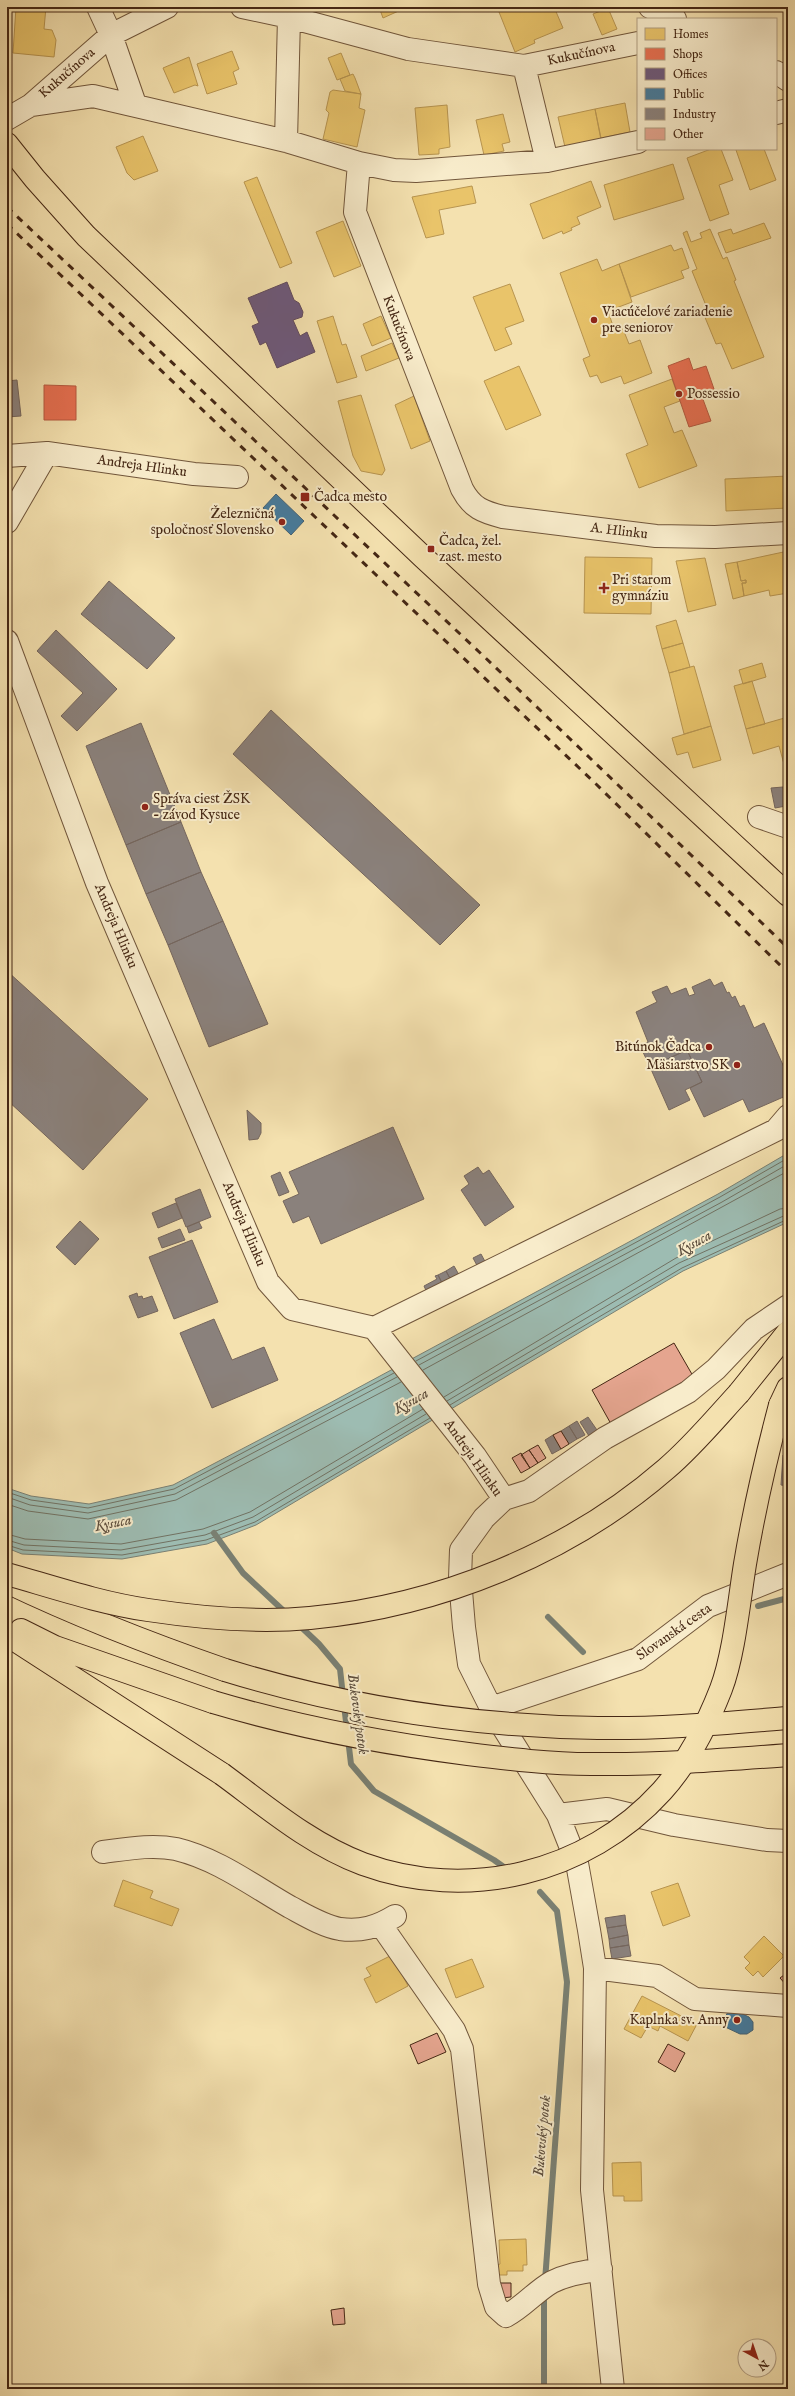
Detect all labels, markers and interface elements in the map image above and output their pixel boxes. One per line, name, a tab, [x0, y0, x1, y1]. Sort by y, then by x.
legend	[637, 18, 777, 150]
text: Homes	[673, 27, 709, 42]
street label: Kukučínova	[545, 38, 618, 70]
street label: Kukučínova	[35, 43, 100, 102]
text: Shops	[673, 47, 703, 63]
text: Offices	[673, 67, 707, 82]
text: Public	[673, 87, 704, 102]
text: Industry	[673, 107, 716, 122]
text: Other	[673, 127, 704, 142]
street label: Kukučínova	[378, 293, 420, 364]
place label: Viacúčelové zariadenie pre seniorov	[601, 303, 733, 337]
marker: Viacúčelové zariadenie pre seniorov	[589, 315, 599, 325]
place label: Possessio	[687, 385, 740, 403]
marker: Possessio	[674, 389, 684, 399]
street label: Andreja Hlinku	[95, 451, 188, 481]
place label: Čadca mesto	[314, 487, 388, 506]
marker: Čadca mesto	[299, 491, 311, 503]
place label: Železničná spoločnosť Slovensko	[151, 505, 275, 539]
marker: Železničná spoločnosť Slovensko	[277, 517, 287, 527]
street label: A. Hlinku	[588, 518, 649, 543]
place label: Čadca, žel. zast. mesto	[439, 531, 502, 566]
marker: Čadca, žel. zast. mesto	[426, 544, 436, 554]
place label: Pri starom gymnáziu	[612, 571, 672, 605]
marker: Pri starom gymnáziu	[599, 583, 609, 593]
place label: Správa ciest ŽSK - závod Kysuce	[153, 790, 251, 824]
marker: Správa ciest ŽSK - závod Kysuce	[140, 802, 150, 812]
street label: Andreja Hlinku	[90, 880, 142, 971]
place label: Bitúnok Čadca	[615, 1037, 702, 1056]
marker: Bitúnok Čadca	[704, 1042, 714, 1052]
place label: Mäsiarstvo SK	[646, 1056, 730, 1074]
marker: Mäsiarstvo SK	[732, 1060, 742, 1070]
street label: Andreja Hlinku	[218, 1178, 270, 1269]
water label: Kysuca	[672, 1226, 715, 1261]
water label: Kysuca	[389, 1384, 432, 1419]
street label: Andreja Hlinku	[439, 1415, 506, 1500]
water label: Kysuca	[92, 1510, 133, 1536]
street label: Slovanská cesta	[633, 1599, 716, 1665]
water label: Bukovský potok	[343, 1672, 373, 1756]
place label: Kaplnka sv. Anny	[629, 2011, 729, 2029]
marker: Kaplnka sv. Anny	[732, 2015, 742, 2025]
water label: Bukovský potok	[529, 2095, 555, 2177]
north arrow	[737, 2338, 777, 2378]
text: N	[754, 2356, 772, 2374]

